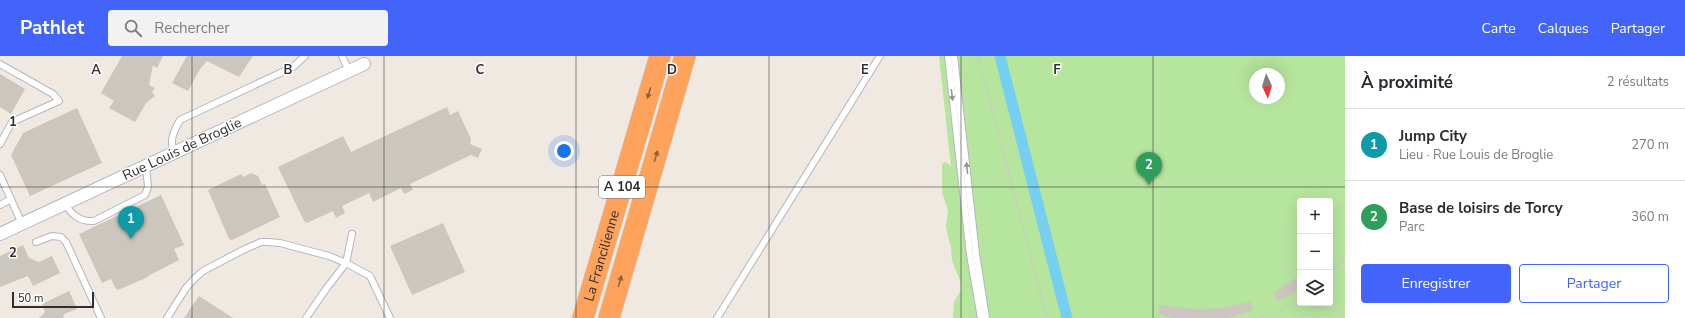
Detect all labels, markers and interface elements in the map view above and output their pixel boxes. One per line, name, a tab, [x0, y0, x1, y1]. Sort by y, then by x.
search box	[108, 10, 388, 46]
text: Pathlet	[20, 15, 84, 41]
icon: search	[122, 17, 144, 39]
text: Rechercher	[154, 18, 230, 38]
text: Carte	[1482, 19, 1516, 38]
text: Calques	[1538, 19, 1589, 38]
text: Partager	[1611, 19, 1665, 38]
text: A	[91, 61, 101, 79]
text: B	[284, 61, 293, 79]
text: C	[476, 61, 485, 79]
text: D	[667, 61, 677, 79]
text: E	[861, 61, 869, 79]
text: F	[1053, 61, 1061, 79]
north arrow	[1249, 68, 1285, 104]
text: À proximité	[1361, 71, 1453, 94]
text: 2 résultats	[1607, 73, 1669, 91]
one-way arrow	[646, 88, 652, 100]
one-way arrow	[949, 89, 955, 101]
text: 1	[9, 113, 17, 131]
street label: Rue Louis de Broglie	[119, 113, 245, 185]
text: Jump City	[1399, 126, 1467, 146]
text: 1	[1370, 136, 1378, 154]
text: 270 m	[1631, 136, 1669, 154]
your location	[554, 141, 574, 161]
text: Lieu · Rue Louis de Broglie	[1399, 146, 1553, 164]
one-way arrow	[653, 149, 659, 161]
pin: 2	[1136, 152, 1162, 185]
one-way arrow	[963, 162, 970, 174]
road number: A 104	[599, 176, 645, 198]
map controls	[1297, 198, 1333, 306]
button: +	[1297, 198, 1333, 234]
text: Base de loisirs de Torcy	[1399, 198, 1563, 218]
pin: 1	[118, 206, 144, 239]
street label: La Francilienne	[579, 208, 624, 304]
text: 2	[1370, 208, 1378, 226]
text: 360 m	[1631, 208, 1669, 226]
text: Parc	[1399, 218, 1424, 236]
button: −	[1297, 234, 1333, 270]
text: 2	[9, 244, 17, 262]
button: Enregistrer	[1361, 264, 1511, 303]
button: Partager	[1519, 264, 1669, 303]
button: layers	[1297, 270, 1333, 306]
one-way arrow	[617, 274, 623, 286]
scale bar	[12, 290, 94, 309]
text: 50 m	[18, 291, 43, 306]

